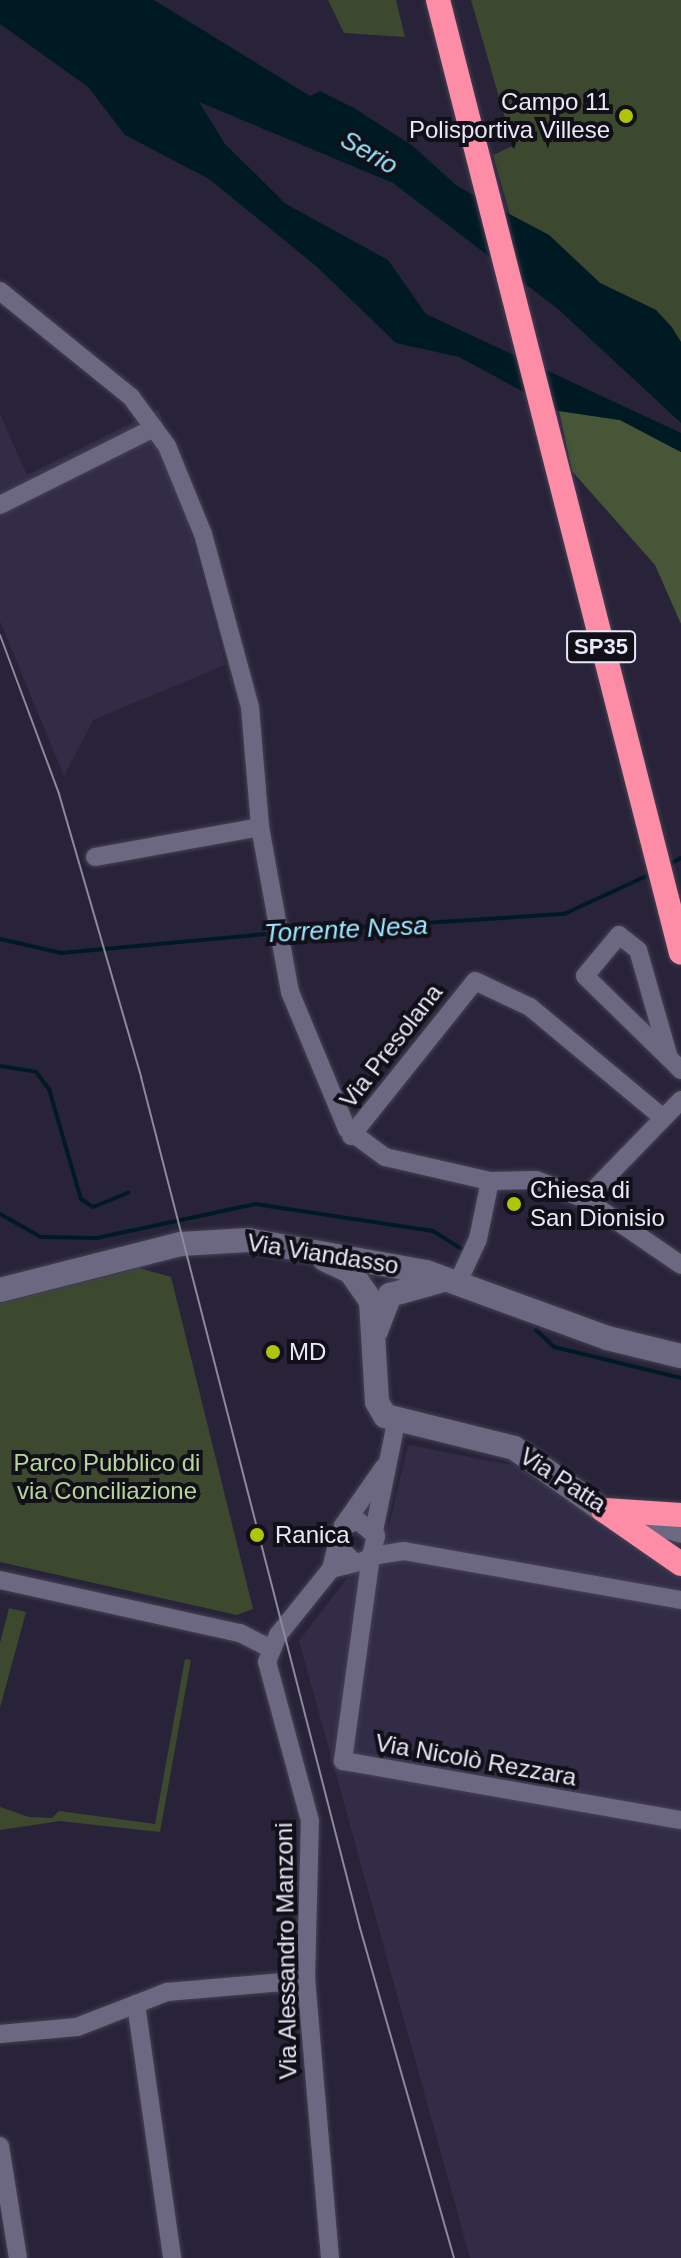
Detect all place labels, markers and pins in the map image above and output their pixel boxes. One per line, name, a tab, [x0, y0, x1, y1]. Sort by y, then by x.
place label: Campo 11 Polisportiva Villese	[409, 88, 610, 144]
marker: Campo 11 Polisportiva Villese	[617, 107, 635, 125]
place label: Chiesa di San Dionisio	[530, 1176, 665, 1232]
marker: Chiesa di San Dionisio	[505, 1195, 523, 1213]
place label: MD	[289, 1338, 326, 1366]
marker: MD	[264, 1343, 282, 1361]
place label: Ranica	[275, 1521, 350, 1549]
marker: Ranica	[246, 1524, 268, 1546]

